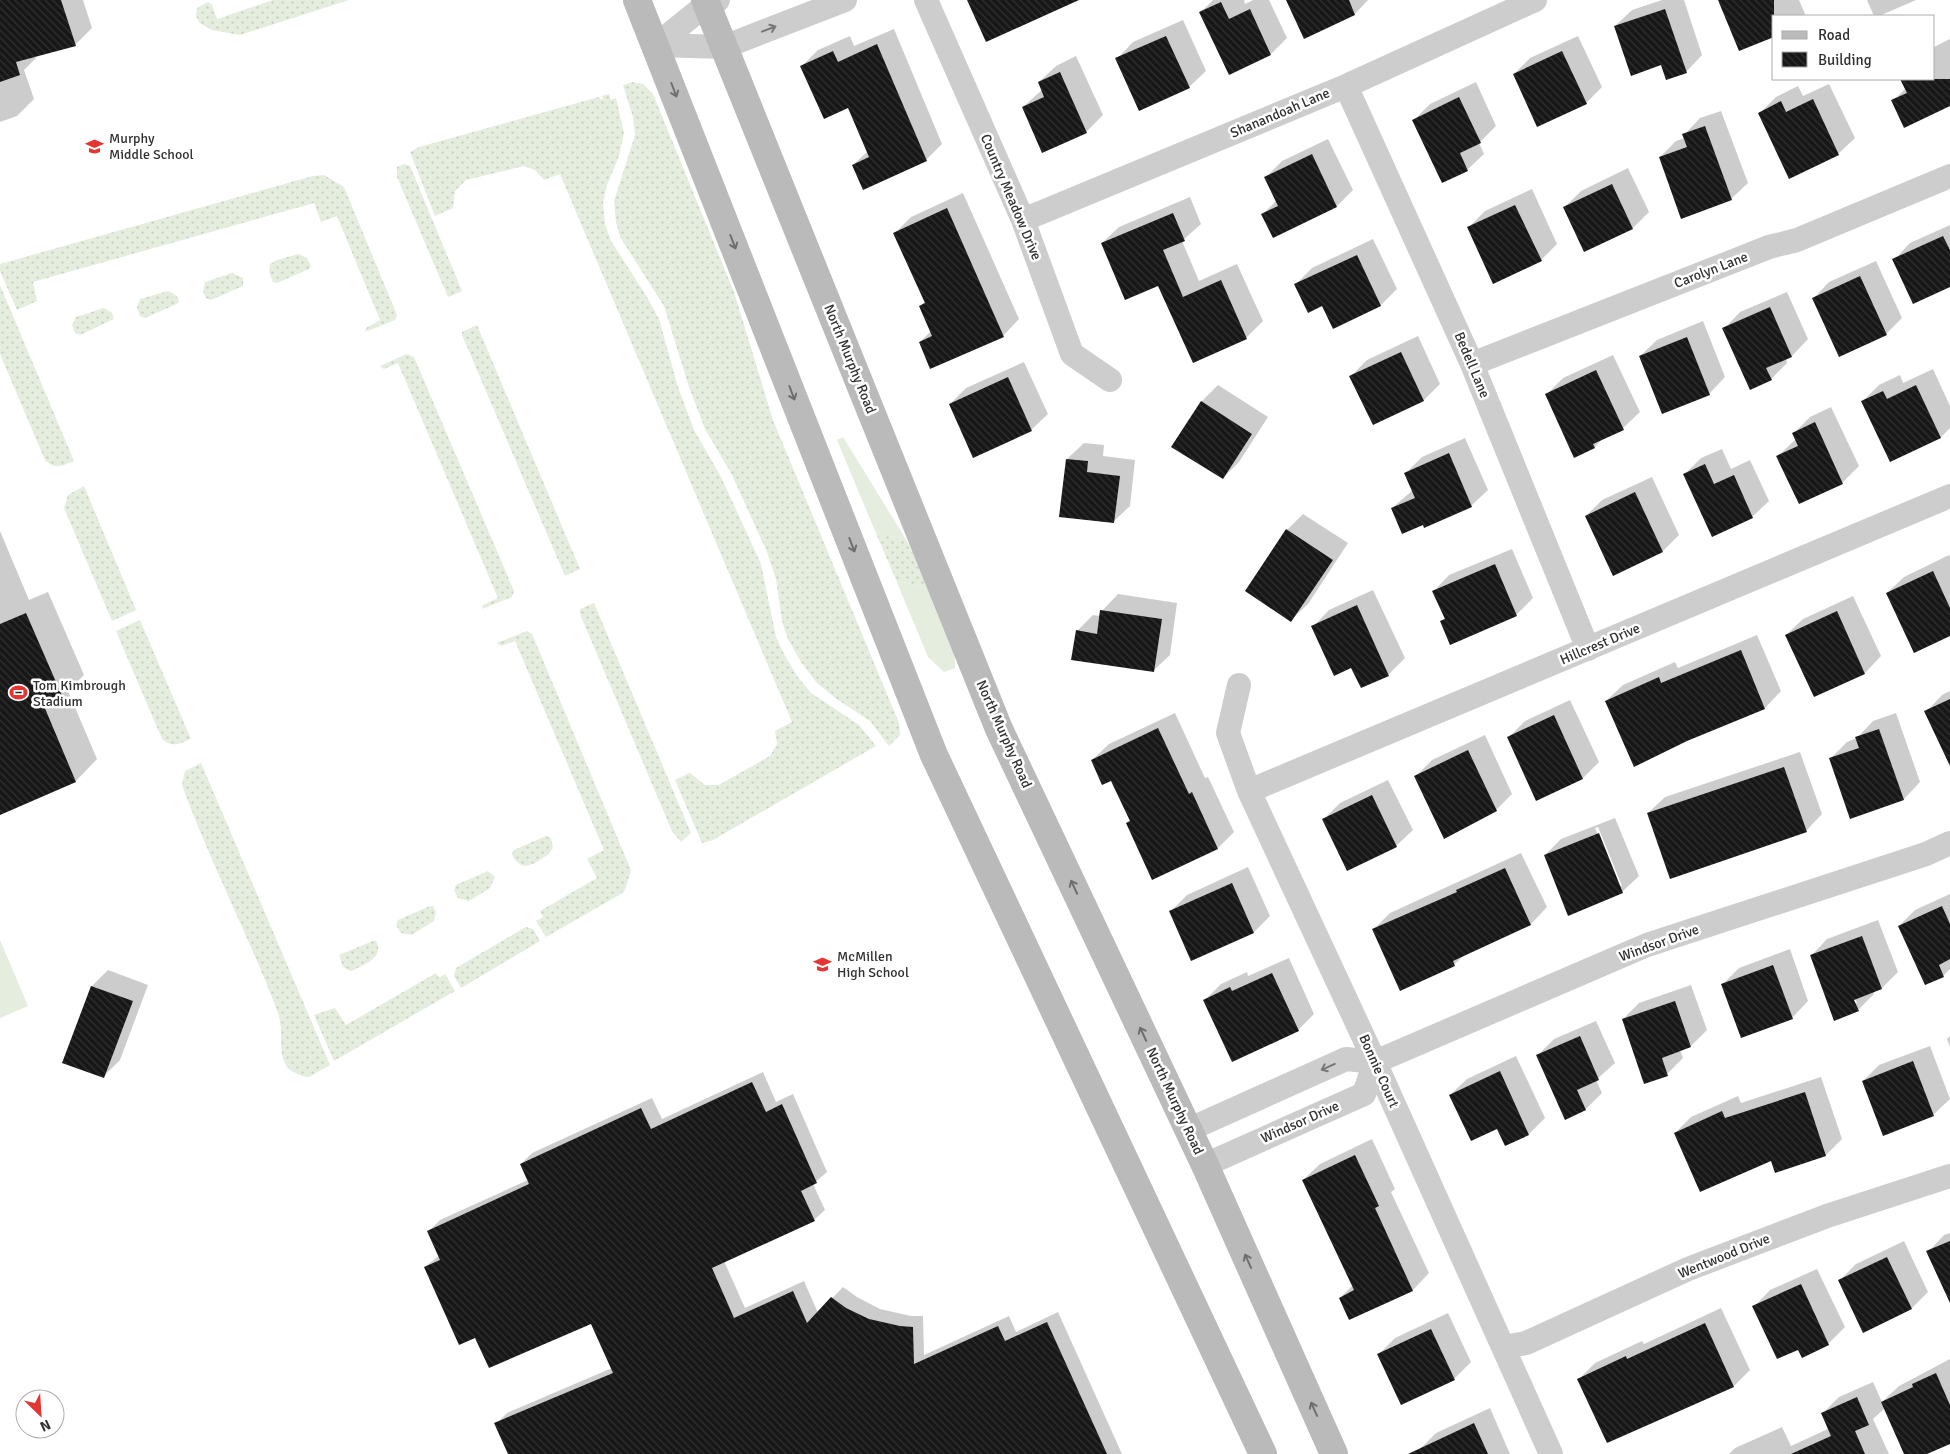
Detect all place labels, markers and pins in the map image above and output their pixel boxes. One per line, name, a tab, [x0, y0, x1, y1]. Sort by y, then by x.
place label: Murphy Middle School	[109, 130, 194, 163]
school or university icon: Murphy Middle School	[85, 136, 105, 156]
place label: Tom Kimbrough Stadium	[33, 677, 126, 710]
sports icon: Tom Kimbrough Stadium	[9, 683, 29, 703]
place label: McMillen High School	[837, 948, 909, 981]
school or university icon: McMillen High School	[813, 954, 833, 974]

